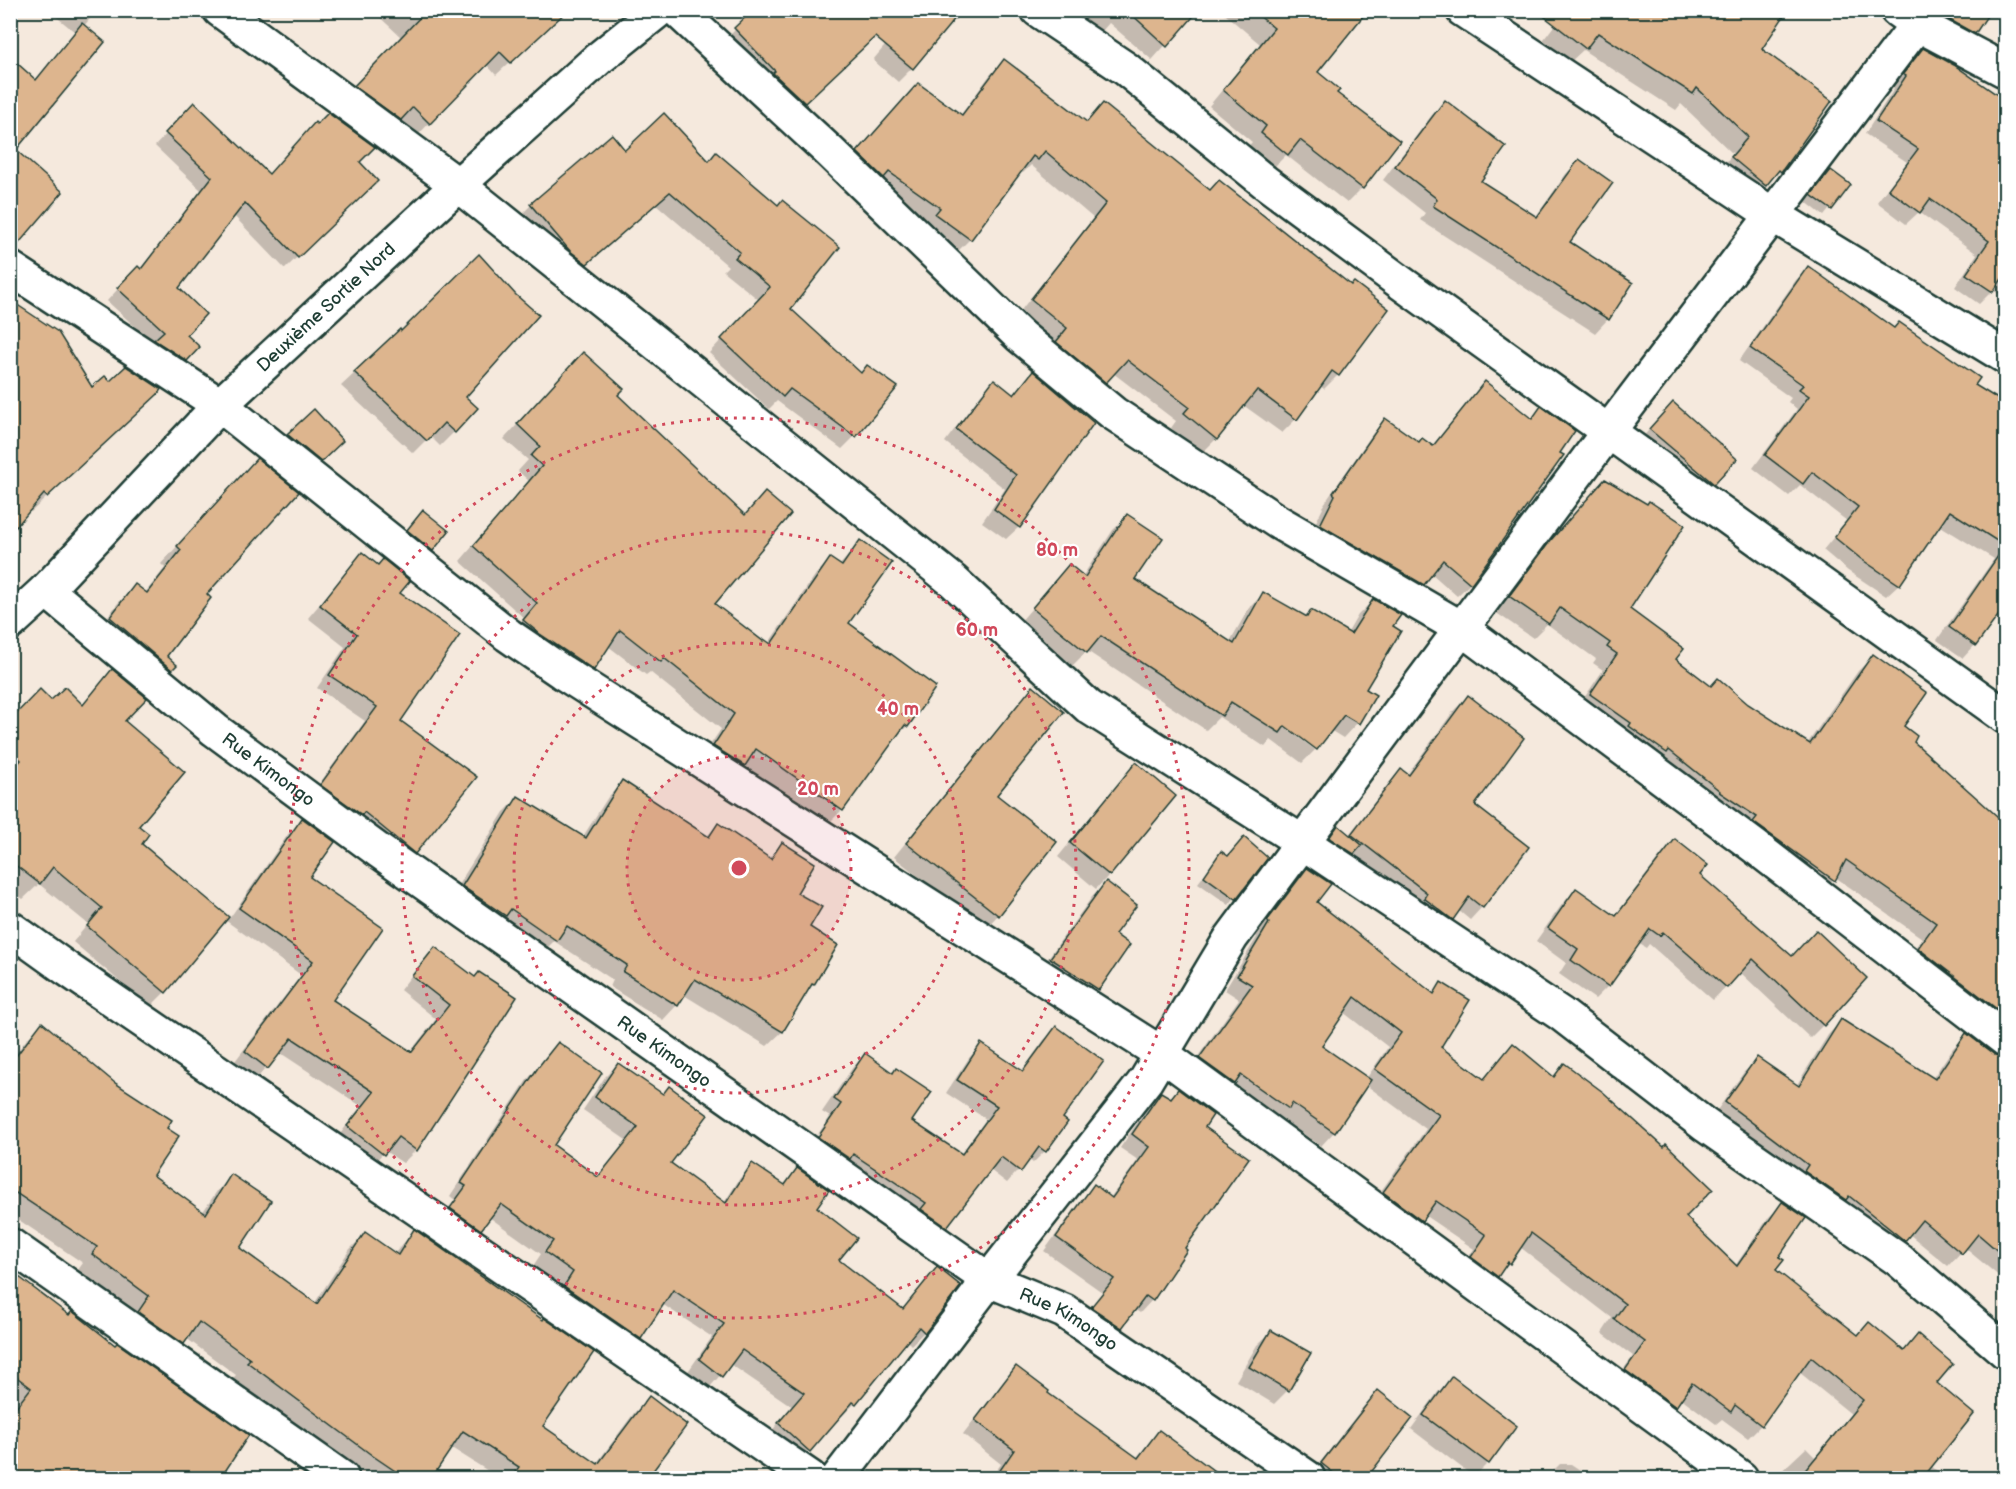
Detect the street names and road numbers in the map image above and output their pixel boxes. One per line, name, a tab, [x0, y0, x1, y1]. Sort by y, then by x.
street label: Deuxième Sortie Nord	[253, 238, 400, 376]
street label: Rue Kimongo	[218, 729, 319, 811]
street label: Rue Kimongo	[613, 1012, 715, 1092]
street label: Rue Kimongo	[1016, 1284, 1122, 1356]

